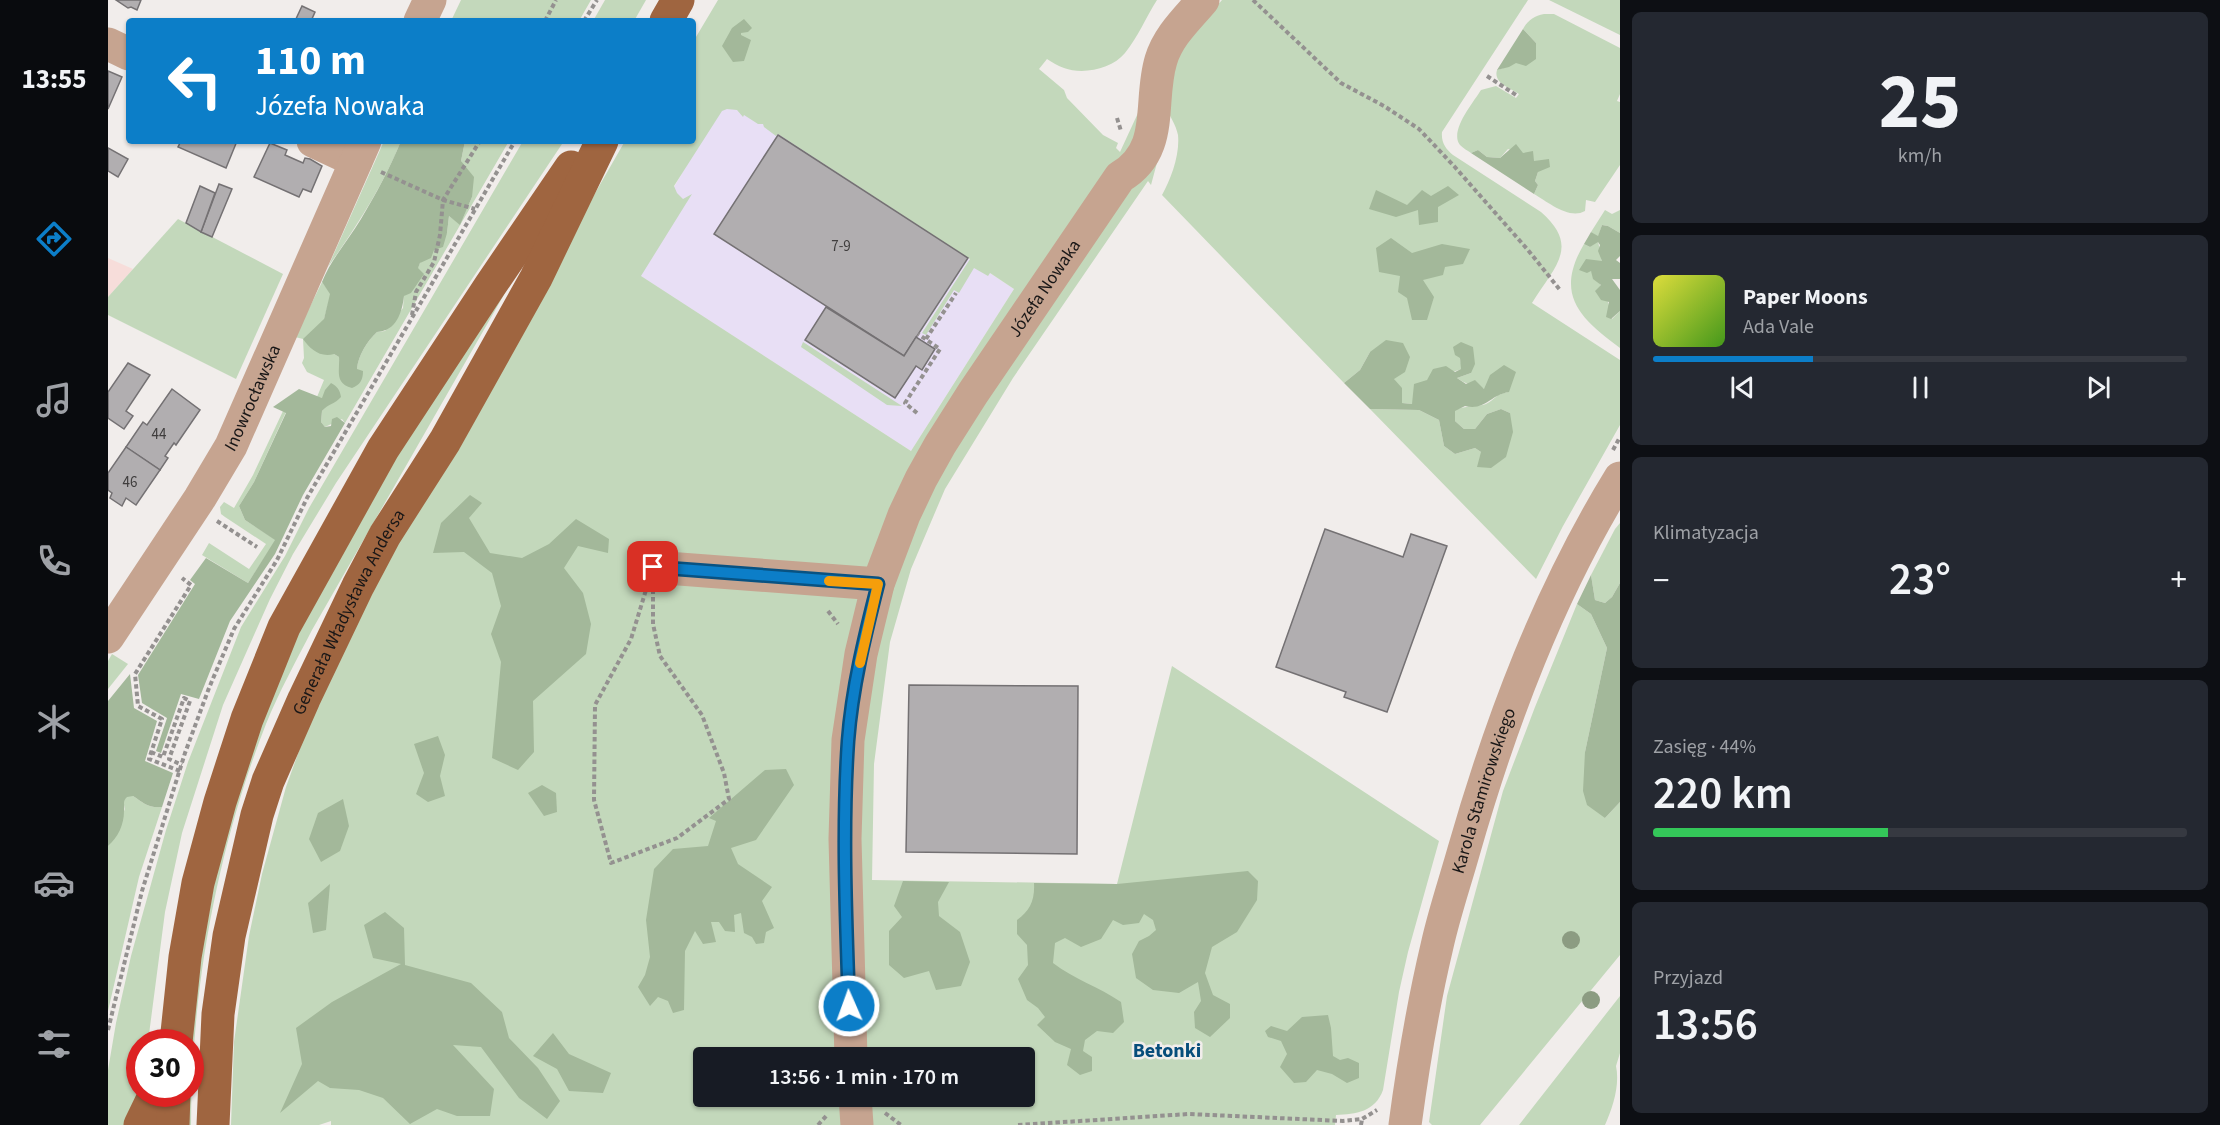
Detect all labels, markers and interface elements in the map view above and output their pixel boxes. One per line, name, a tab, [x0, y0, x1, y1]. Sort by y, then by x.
text: 110 m	[255, 31, 366, 91]
icon: left	[156, 42, 234, 120]
text: 25	[1879, 47, 1961, 158]
text: 13:55	[21, 60, 87, 99]
text: Józefa Nowaka	[255, 87, 425, 126]
text: km/h	[1898, 142, 1942, 170]
icon: directions	[33, 218, 75, 260]
street label: Józefa Nowaka	[1003, 235, 1087, 342]
house number: 7-9	[831, 236, 851, 257]
text: Paper Moons	[1743, 281, 1868, 313]
text: Ada Vale	[1743, 313, 1814, 341]
street label: Inowrocławska	[219, 341, 287, 456]
icon: previous	[1726, 371, 1759, 404]
icon: pause	[1904, 371, 1937, 404]
icon: next	[2082, 371, 2115, 404]
icon: music	[33, 379, 75, 421]
house number: 44	[152, 424, 167, 445]
house number: 46	[123, 472, 137, 493]
street label: Generała Władysława Andersa	[286, 505, 411, 719]
text: Klimatyzacja	[1653, 519, 1759, 547]
icon: phone	[33, 540, 75, 582]
pin	[627, 541, 678, 592]
text: 23°	[1889, 548, 1951, 612]
icon: arrive	[636, 550, 669, 583]
text: −	[1653, 557, 1669, 604]
text: +	[2171, 557, 2187, 604]
icon: climate	[33, 701, 75, 743]
street label: Karola Stamirowskiego	[1446, 704, 1522, 877]
text: Zasięg · 44%	[1653, 733, 1756, 761]
text: 220 km	[1653, 762, 1793, 826]
icon: car	[33, 862, 75, 904]
text: Przyjazd	[1653, 964, 1723, 992]
position arrow	[817, 974, 881, 1038]
text: 13:56	[1653, 993, 1758, 1057]
icon: filters	[33, 1023, 75, 1065]
speed limit sign: 30	[126, 1029, 204, 1107]
district label: Betonki	[1133, 1037, 1201, 1065]
text: 13:56 · 1 min · 170 m	[769, 1061, 959, 1093]

